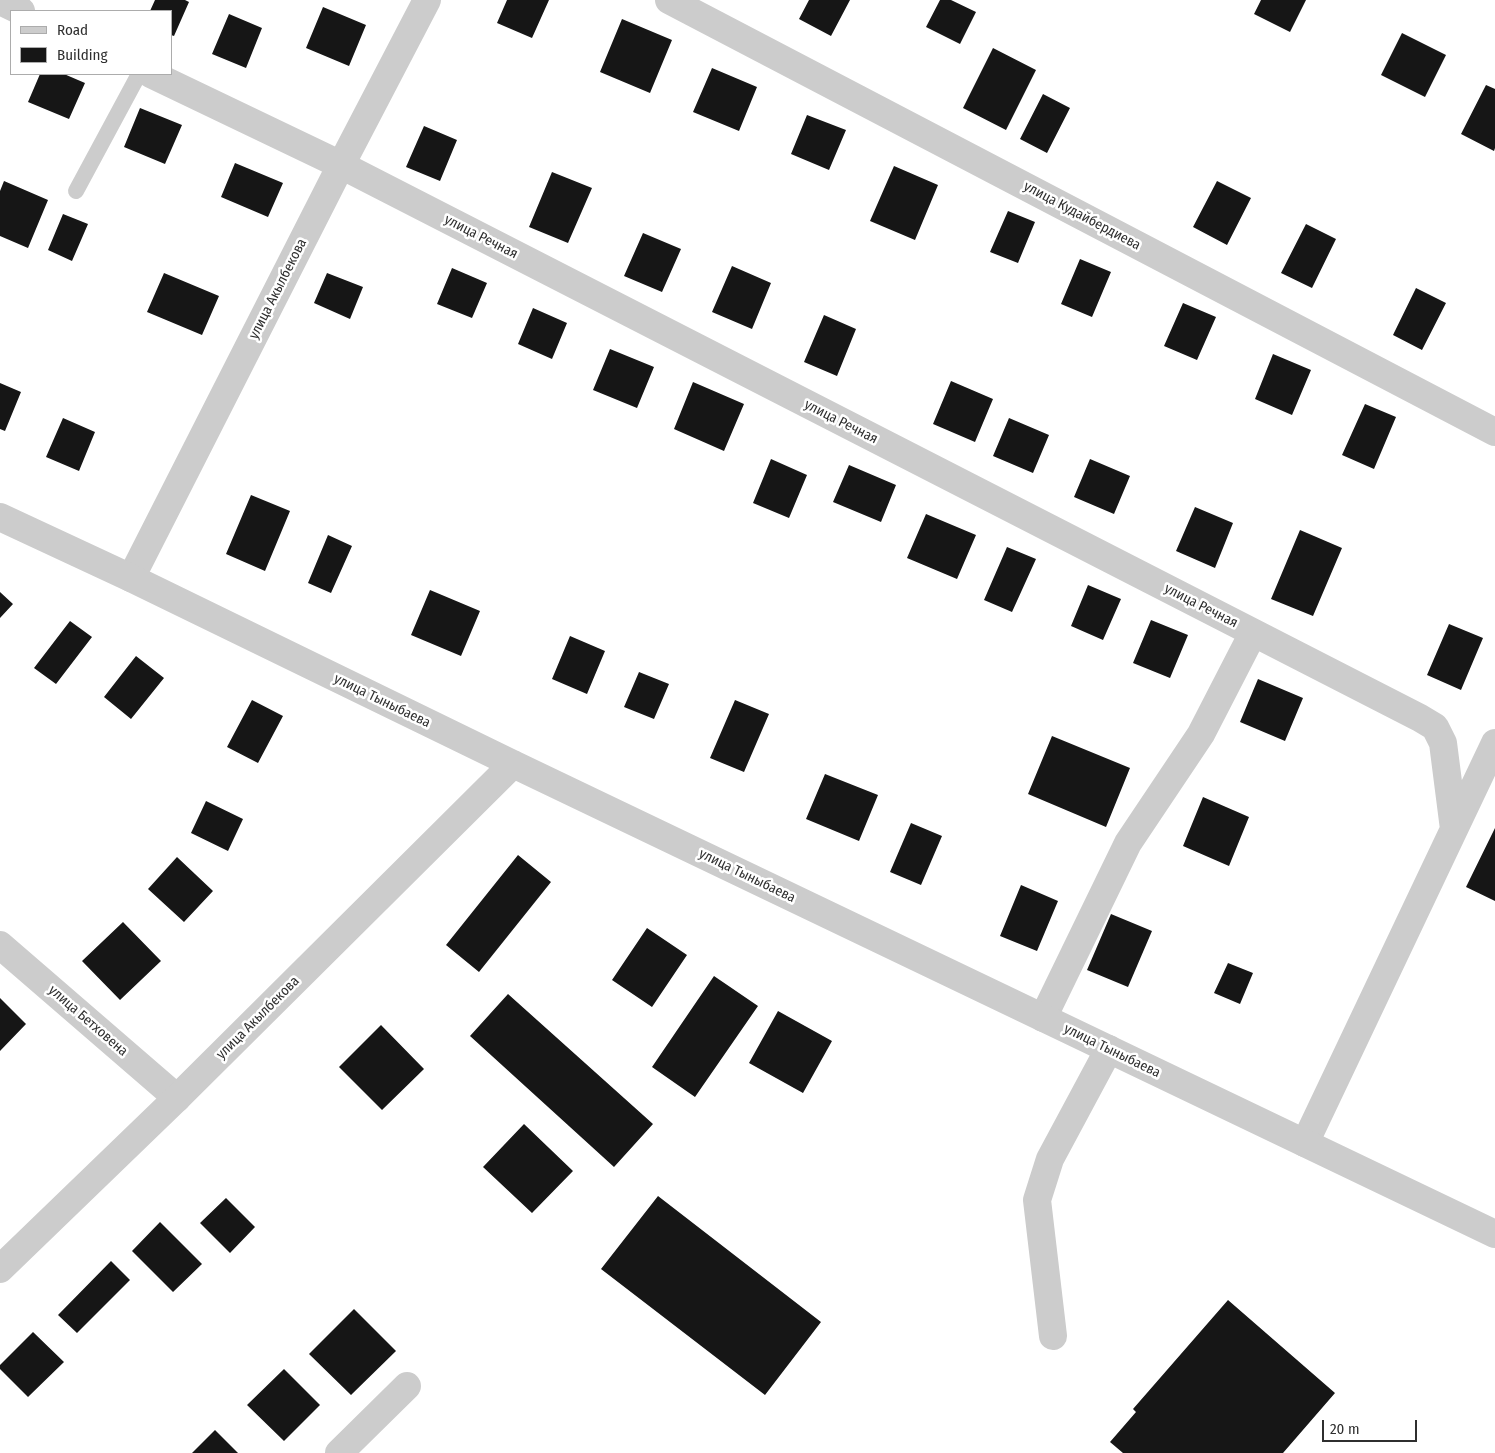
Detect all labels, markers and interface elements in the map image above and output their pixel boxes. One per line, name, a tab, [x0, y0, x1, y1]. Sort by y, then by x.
legend	[10, 10, 172, 75]
text: Road	[57, 21, 88, 39]
text: Building	[57, 46, 108, 64]
street label: улица Кудайбердиева	[1021, 178, 1143, 254]
street label: улица Речная	[441, 211, 521, 263]
street label: улица Акылбекова	[245, 236, 311, 342]
street label: улица Речная	[801, 396, 881, 448]
street label: улица Речная	[1161, 580, 1241, 632]
street label: улица Тыныбаева	[331, 670, 433, 732]
street label: улица Тыныбаева	[696, 845, 798, 907]
street label: улица Акылбекова	[213, 973, 303, 1063]
street label: улица Бетховена	[45, 982, 131, 1060]
street label: улица Тыныбаева	[1061, 1020, 1163, 1082]
scale bar	[1325, 1410, 1420, 1442]
text: 20 m	[1330, 1420, 1360, 1438]

